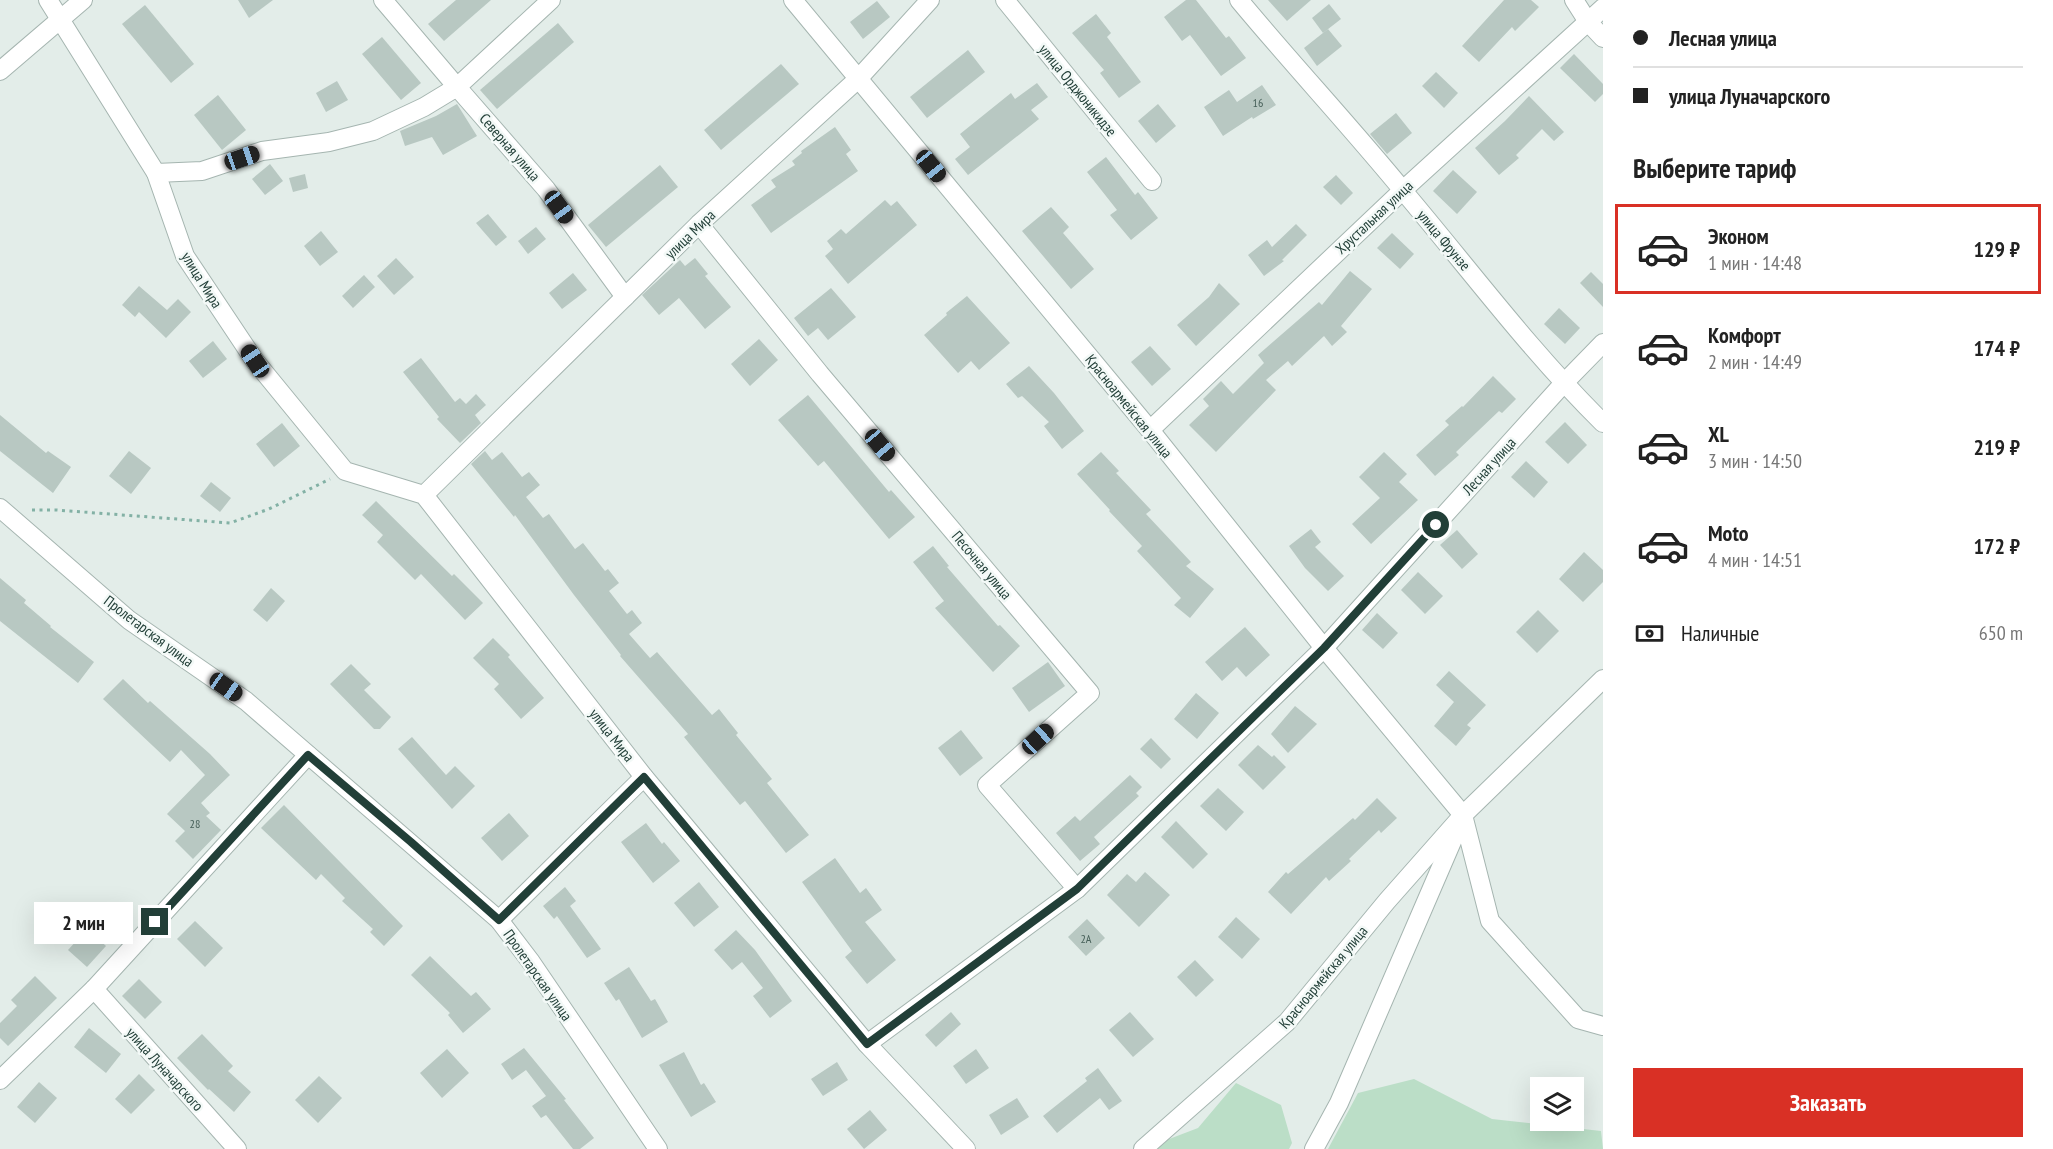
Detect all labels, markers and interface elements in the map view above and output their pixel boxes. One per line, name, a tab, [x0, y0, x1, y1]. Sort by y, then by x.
text: Лесная улица	[1669, 24, 1777, 52]
street label: улица Орджоникидзе	[1035, 40, 1121, 140]
text: улица Луначарского	[1669, 82, 1830, 110]
house number: 16	[1253, 95, 1263, 110]
street label: Северная улица	[475, 109, 545, 185]
car	[222, 144, 262, 172]
car	[913, 146, 949, 186]
text: Выберите тариф	[1633, 151, 1796, 185]
street label: Хрустальная улица	[1331, 176, 1417, 258]
car	[541, 187, 577, 227]
street label: улица Мира	[661, 205, 719, 263]
street label: улица Фрунзе	[1413, 206, 1475, 274]
icon: car	[1636, 222, 1690, 276]
text: Эконом	[1708, 222, 1769, 250]
text: 129 ₽	[1973, 235, 2020, 263]
street label: улица Мира	[177, 248, 227, 312]
text: 1 мин · 14:48	[1708, 250, 1802, 276]
icon: car	[1636, 321, 1690, 375]
text: Комфорт	[1708, 321, 1781, 349]
text: 174 ₽	[1973, 334, 2020, 362]
car	[237, 341, 273, 381]
text: 2 мин · 14:49	[1708, 349, 1802, 375]
street label: Красноармейская улица	[1081, 350, 1177, 462]
icon: car	[1636, 420, 1690, 474]
text: XL	[1708, 420, 1729, 448]
car	[862, 425, 898, 465]
street label: Лесная улица	[1457, 433, 1520, 500]
text: 219 ₽	[1973, 433, 2020, 461]
text: 3 мин · 14:50	[1708, 448, 1802, 474]
route start	[1422, 511, 1449, 538]
icon: car	[1636, 519, 1690, 573]
text: Moto	[1708, 519, 1749, 547]
street label: Песочная улица	[948, 527, 1016, 603]
text: 172 ₽	[1973, 532, 2020, 560]
text: 4 мин · 14:51	[1708, 547, 1802, 573]
street label: Пролетарская улица	[100, 591, 198, 671]
icon: cash	[1633, 617, 1666, 650]
text: Наличные	[1681, 619, 1759, 647]
text: 650 m	[1979, 620, 2023, 646]
car	[206, 669, 246, 705]
street label: улица Мира	[585, 704, 639, 766]
car	[1019, 720, 1057, 758]
house number: 28	[190, 816, 200, 831]
callout: 2 мин	[35, 901, 134, 943]
route end	[141, 908, 168, 935]
text: 2 мин	[62, 910, 105, 936]
street label: Красноармейская улица	[1275, 922, 1371, 1032]
street label: Пролетарская улица	[499, 926, 577, 1024]
house number: 2А	[1080, 931, 1092, 946]
street label: улица Луначарского	[122, 1023, 208, 1115]
button: Заказать	[1633, 1068, 2023, 1137]
map controls	[1530, 1077, 1584, 1131]
button: layers	[1530, 1077, 1584, 1131]

